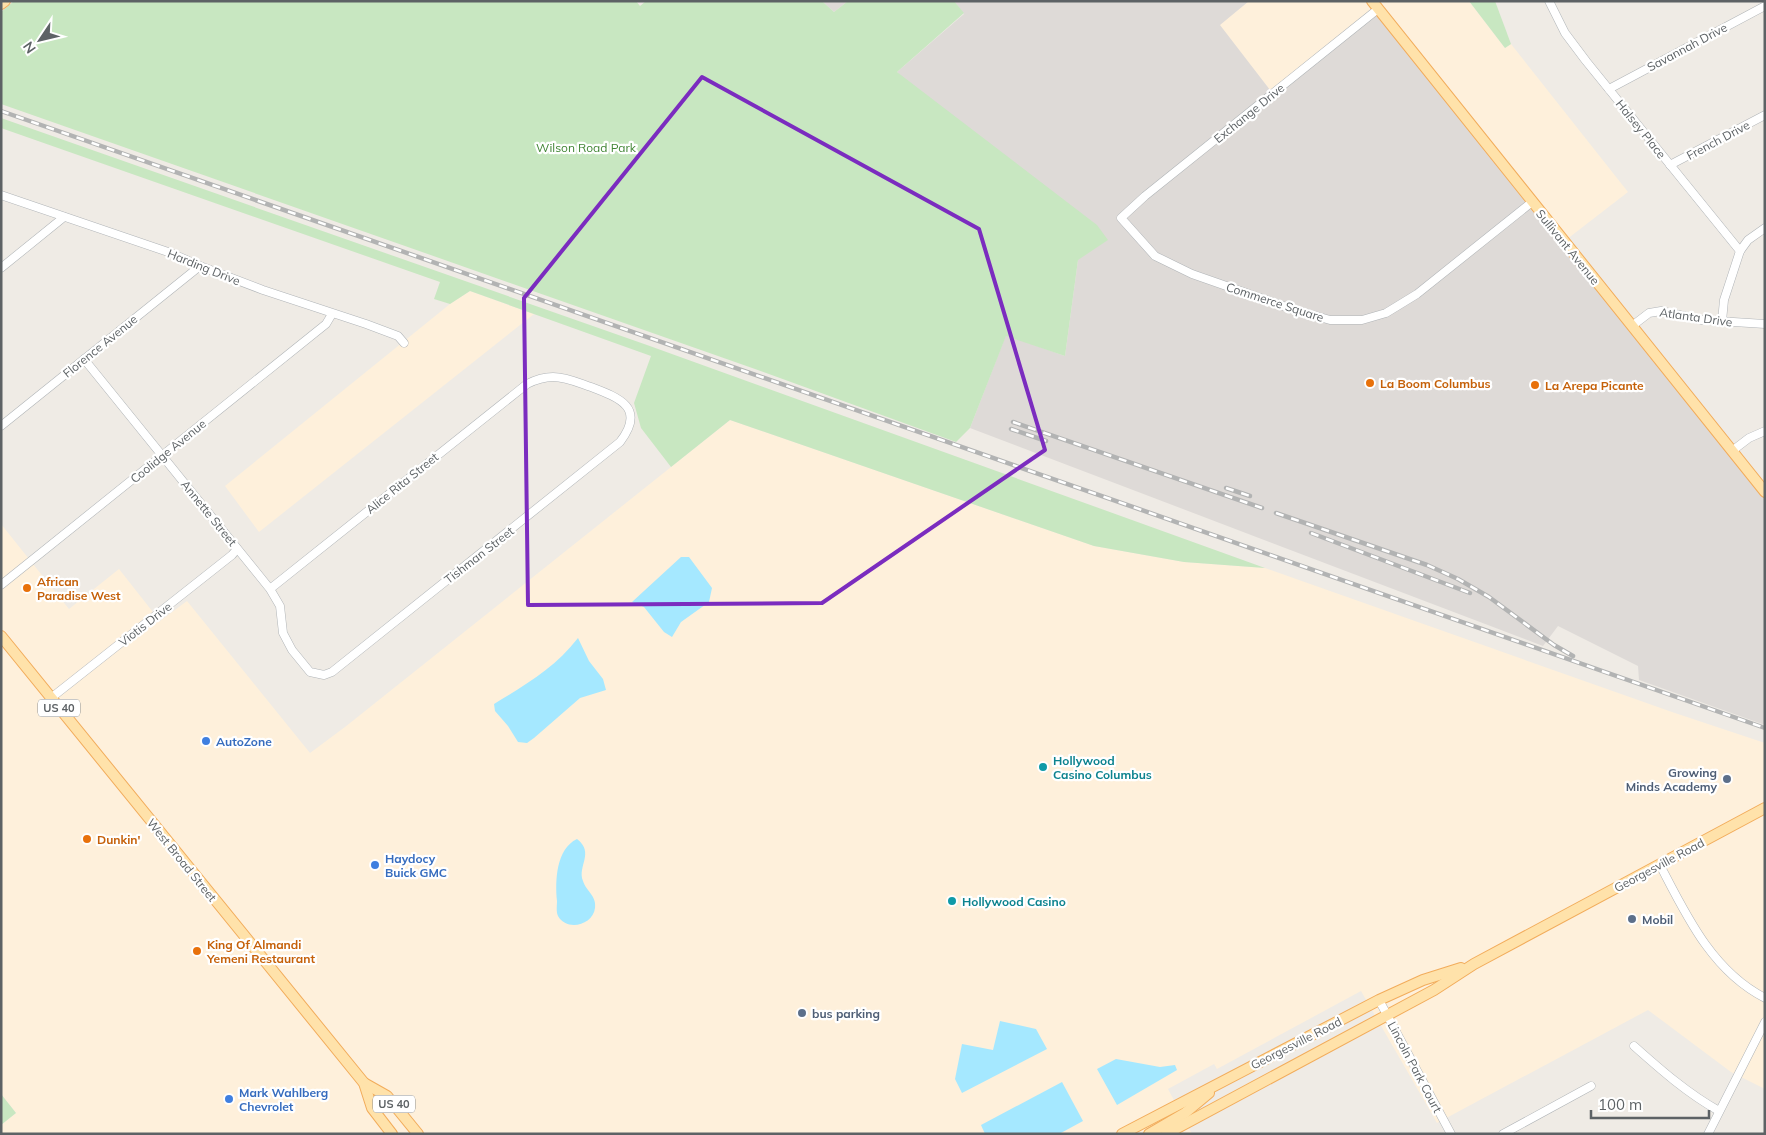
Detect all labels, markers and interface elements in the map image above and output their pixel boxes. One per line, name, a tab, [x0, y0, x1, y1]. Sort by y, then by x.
north arrow	[15, 15, 65, 65]
street label: Savannah Drive	[1644, 20, 1730, 74]
text: N	[19, 38, 40, 57]
street label: Exchange Drive	[1211, 80, 1287, 146]
street label: Halsey Place	[1613, 97, 1669, 161]
street label: French Drive	[1684, 117, 1752, 163]
park label: Wilson Road Park	[536, 140, 637, 155]
street label: Sullivant Avenue	[1533, 206, 1603, 288]
street label: Harding Drive	[165, 246, 243, 288]
street label: Commerce Square	[1224, 279, 1326, 325]
street label: Atlanta Drive	[1659, 304, 1733, 330]
street label: Florence Avenue	[60, 311, 140, 381]
place label: La Boom Columbus	[1380, 376, 1491, 391]
marker: La Boom Columbus	[1364, 377, 1376, 389]
place label: La Arepa Picante	[1545, 378, 1644, 393]
marker: La Arepa Picante	[1529, 379, 1541, 391]
street label: Coolidge Avenue	[127, 416, 209, 486]
street label: Alice Rita Street	[363, 449, 441, 517]
street label: Annette Street	[178, 477, 240, 549]
street label: Tishman Street	[441, 523, 517, 587]
place label: African Paradise West	[37, 574, 121, 603]
marker: African Paradise West	[21, 582, 33, 594]
street label: Viotis Drive	[115, 599, 175, 649]
road number: US 40	[38, 700, 80, 716]
place label: AutoZone	[216, 734, 272, 749]
marker: AutoZone	[200, 735, 212, 747]
place label: Hollywood Casino Columbus	[1053, 753, 1152, 782]
marker: Hollywood Casino Columbus	[1037, 761, 1049, 773]
place label: Growing Minds Academy	[1626, 765, 1717, 794]
marker: Growing Minds Academy	[1721, 773, 1733, 785]
street label: West Broad Street	[144, 815, 220, 905]
place label: Dunkin'	[97, 832, 141, 847]
marker: Dunkin'	[81, 833, 93, 845]
street label: Georgesville Road	[1611, 835, 1707, 895]
place label: Haydocy Buick GMC	[385, 851, 447, 880]
marker: Haydocy Buick GMC	[369, 859, 381, 871]
place label: Hollywood Casino	[962, 894, 1066, 909]
marker: Hollywood Casino	[946, 895, 958, 907]
place label: Mobil	[1642, 912, 1673, 927]
marker: Mobil	[1626, 913, 1638, 925]
place label: King Of Almandi Yemeni Restaurant	[206, 937, 315, 966]
marker: King Of Almandi Yemeni Restaurant	[191, 945, 203, 957]
place label: bus parking	[812, 1006, 880, 1021]
marker: bus parking	[796, 1007, 808, 1019]
street label: Georgesville Road	[1248, 1014, 1344, 1072]
street label: Lincoln Park Court	[1385, 1019, 1445, 1115]
place label: Mark Wahlberg Chevrolet	[239, 1085, 328, 1114]
scale bar	[1591, 1088, 1708, 1120]
marker: Mark Wahlberg Chevrolet	[223, 1093, 235, 1105]
text: 100 m	[1598, 1095, 1642, 1114]
road number: US 40	[373, 1096, 415, 1112]

